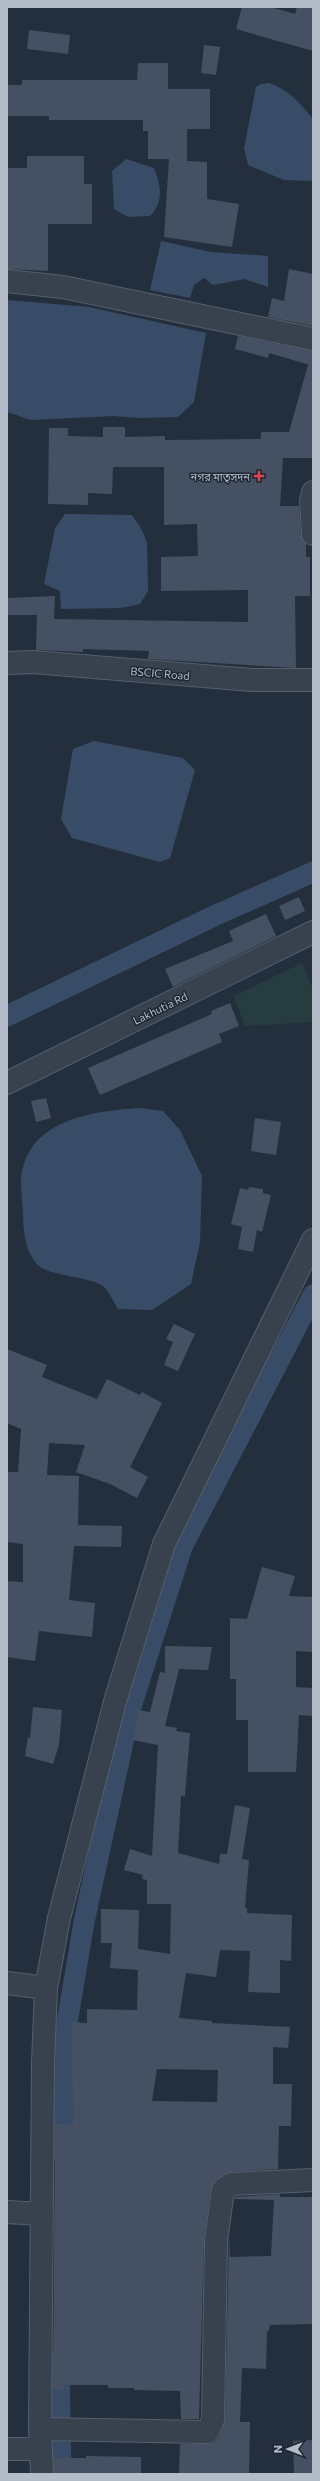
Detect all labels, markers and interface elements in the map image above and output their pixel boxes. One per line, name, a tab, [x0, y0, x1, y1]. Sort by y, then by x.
place label: নগর মাতৃসদন	[190, 470, 250, 484]
marker: নগর মাতৃসদন	[253, 470, 265, 482]
street label: BSCIC Road	[130, 664, 190, 682]
street label: Lakhutia Rd	[131, 989, 189, 1027]
north arrow	[268, 2429, 308, 2469]
text: N	[271, 2445, 284, 2453]

